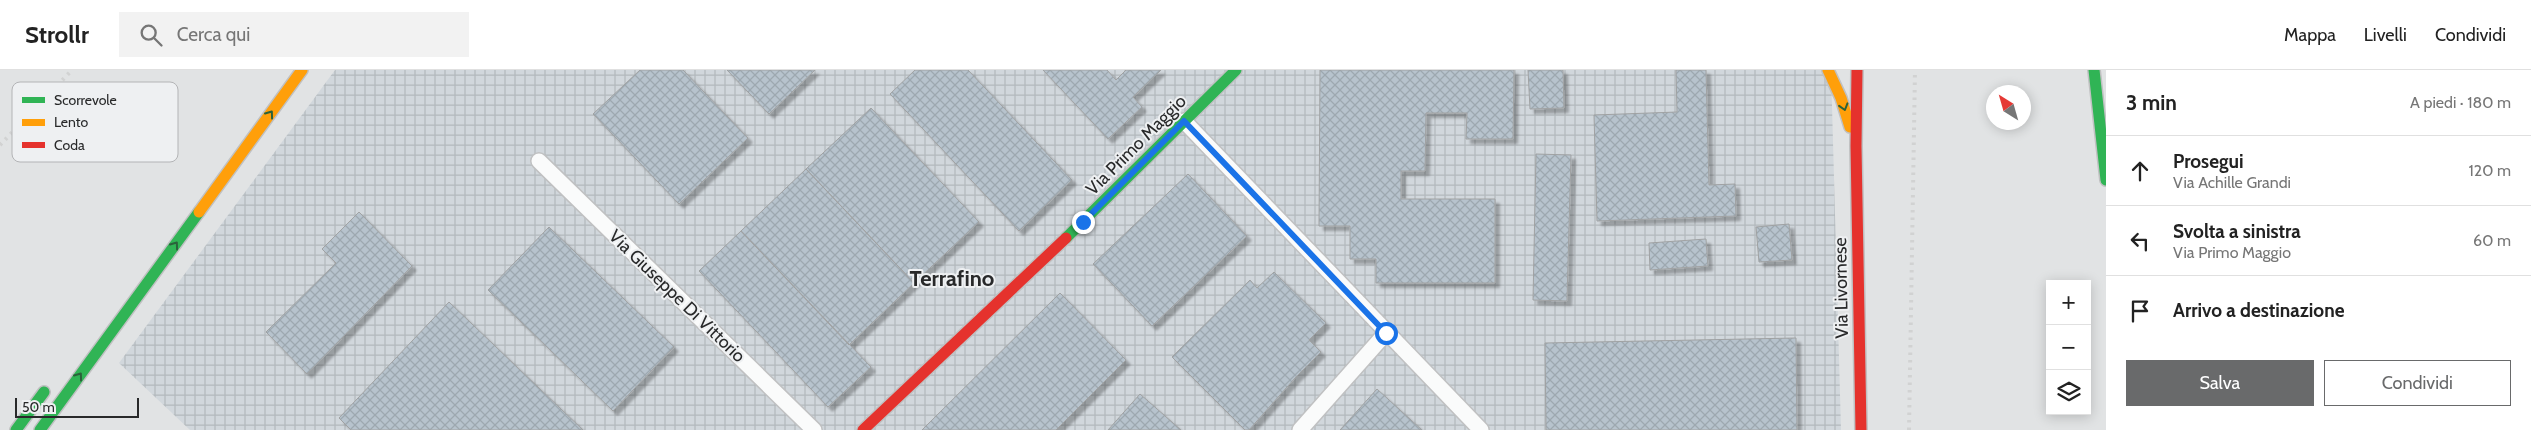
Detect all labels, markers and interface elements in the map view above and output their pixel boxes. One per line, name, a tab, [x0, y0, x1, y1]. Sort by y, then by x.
search box	[119, 12, 469, 57]
text: Strollr	[25, 20, 89, 49]
icon: search	[137, 21, 165, 49]
text: Cerca qui	[177, 23, 250, 46]
text: Mappa	[2284, 24, 2336, 46]
text: Livelli	[2364, 24, 2407, 46]
text: Condividi	[2435, 24, 2506, 46]
legend	[12, 82, 178, 162]
north arrow	[1986, 85, 2031, 130]
street label: Via Primo Maggio	[1081, 90, 1191, 200]
text: 3 min	[2126, 90, 2177, 115]
text: Scorrevole	[54, 91, 117, 109]
text: A piedi · 180 m	[2410, 93, 2511, 112]
one-way arrow	[1838, 103, 1848, 111]
one-way arrow	[265, 111, 273, 120]
text: Lento	[54, 113, 88, 131]
text: Coda	[54, 136, 85, 154]
text: Prosegui	[2173, 150, 2244, 173]
icon: ahead	[2126, 157, 2154, 185]
text: 120 m	[2469, 161, 2511, 180]
text: Via Achille Grandi	[2173, 173, 2291, 192]
route end	[1072, 211, 1095, 234]
text: Svolta a sinistra	[2173, 220, 2301, 243]
street label: Via Giuseppe Di Vittorio	[604, 225, 750, 367]
icon: left	[2126, 227, 2154, 255]
text: 60 m	[2473, 231, 2511, 250]
street label: Via Livornese	[1829, 237, 1853, 339]
one-way arrow	[169, 242, 177, 251]
text: Via Primo Maggio	[2173, 243, 2291, 262]
district label: Terrafino	[910, 265, 994, 292]
map controls	[2046, 280, 2091, 415]
button: +	[2046, 280, 2091, 325]
icon: arrive	[2126, 297, 2154, 325]
text: Arrivo a destinazione	[2173, 299, 2344, 322]
route start	[1375, 322, 1398, 345]
button: −	[2046, 325, 2091, 370]
button: Salva	[2126, 360, 2314, 406]
button: Condividi	[2324, 360, 2511, 406]
button: layers	[2046, 370, 2091, 415]
one-way arrow	[73, 373, 82, 382]
scale bar	[15, 395, 139, 418]
text: 50 m	[22, 398, 55, 416]

